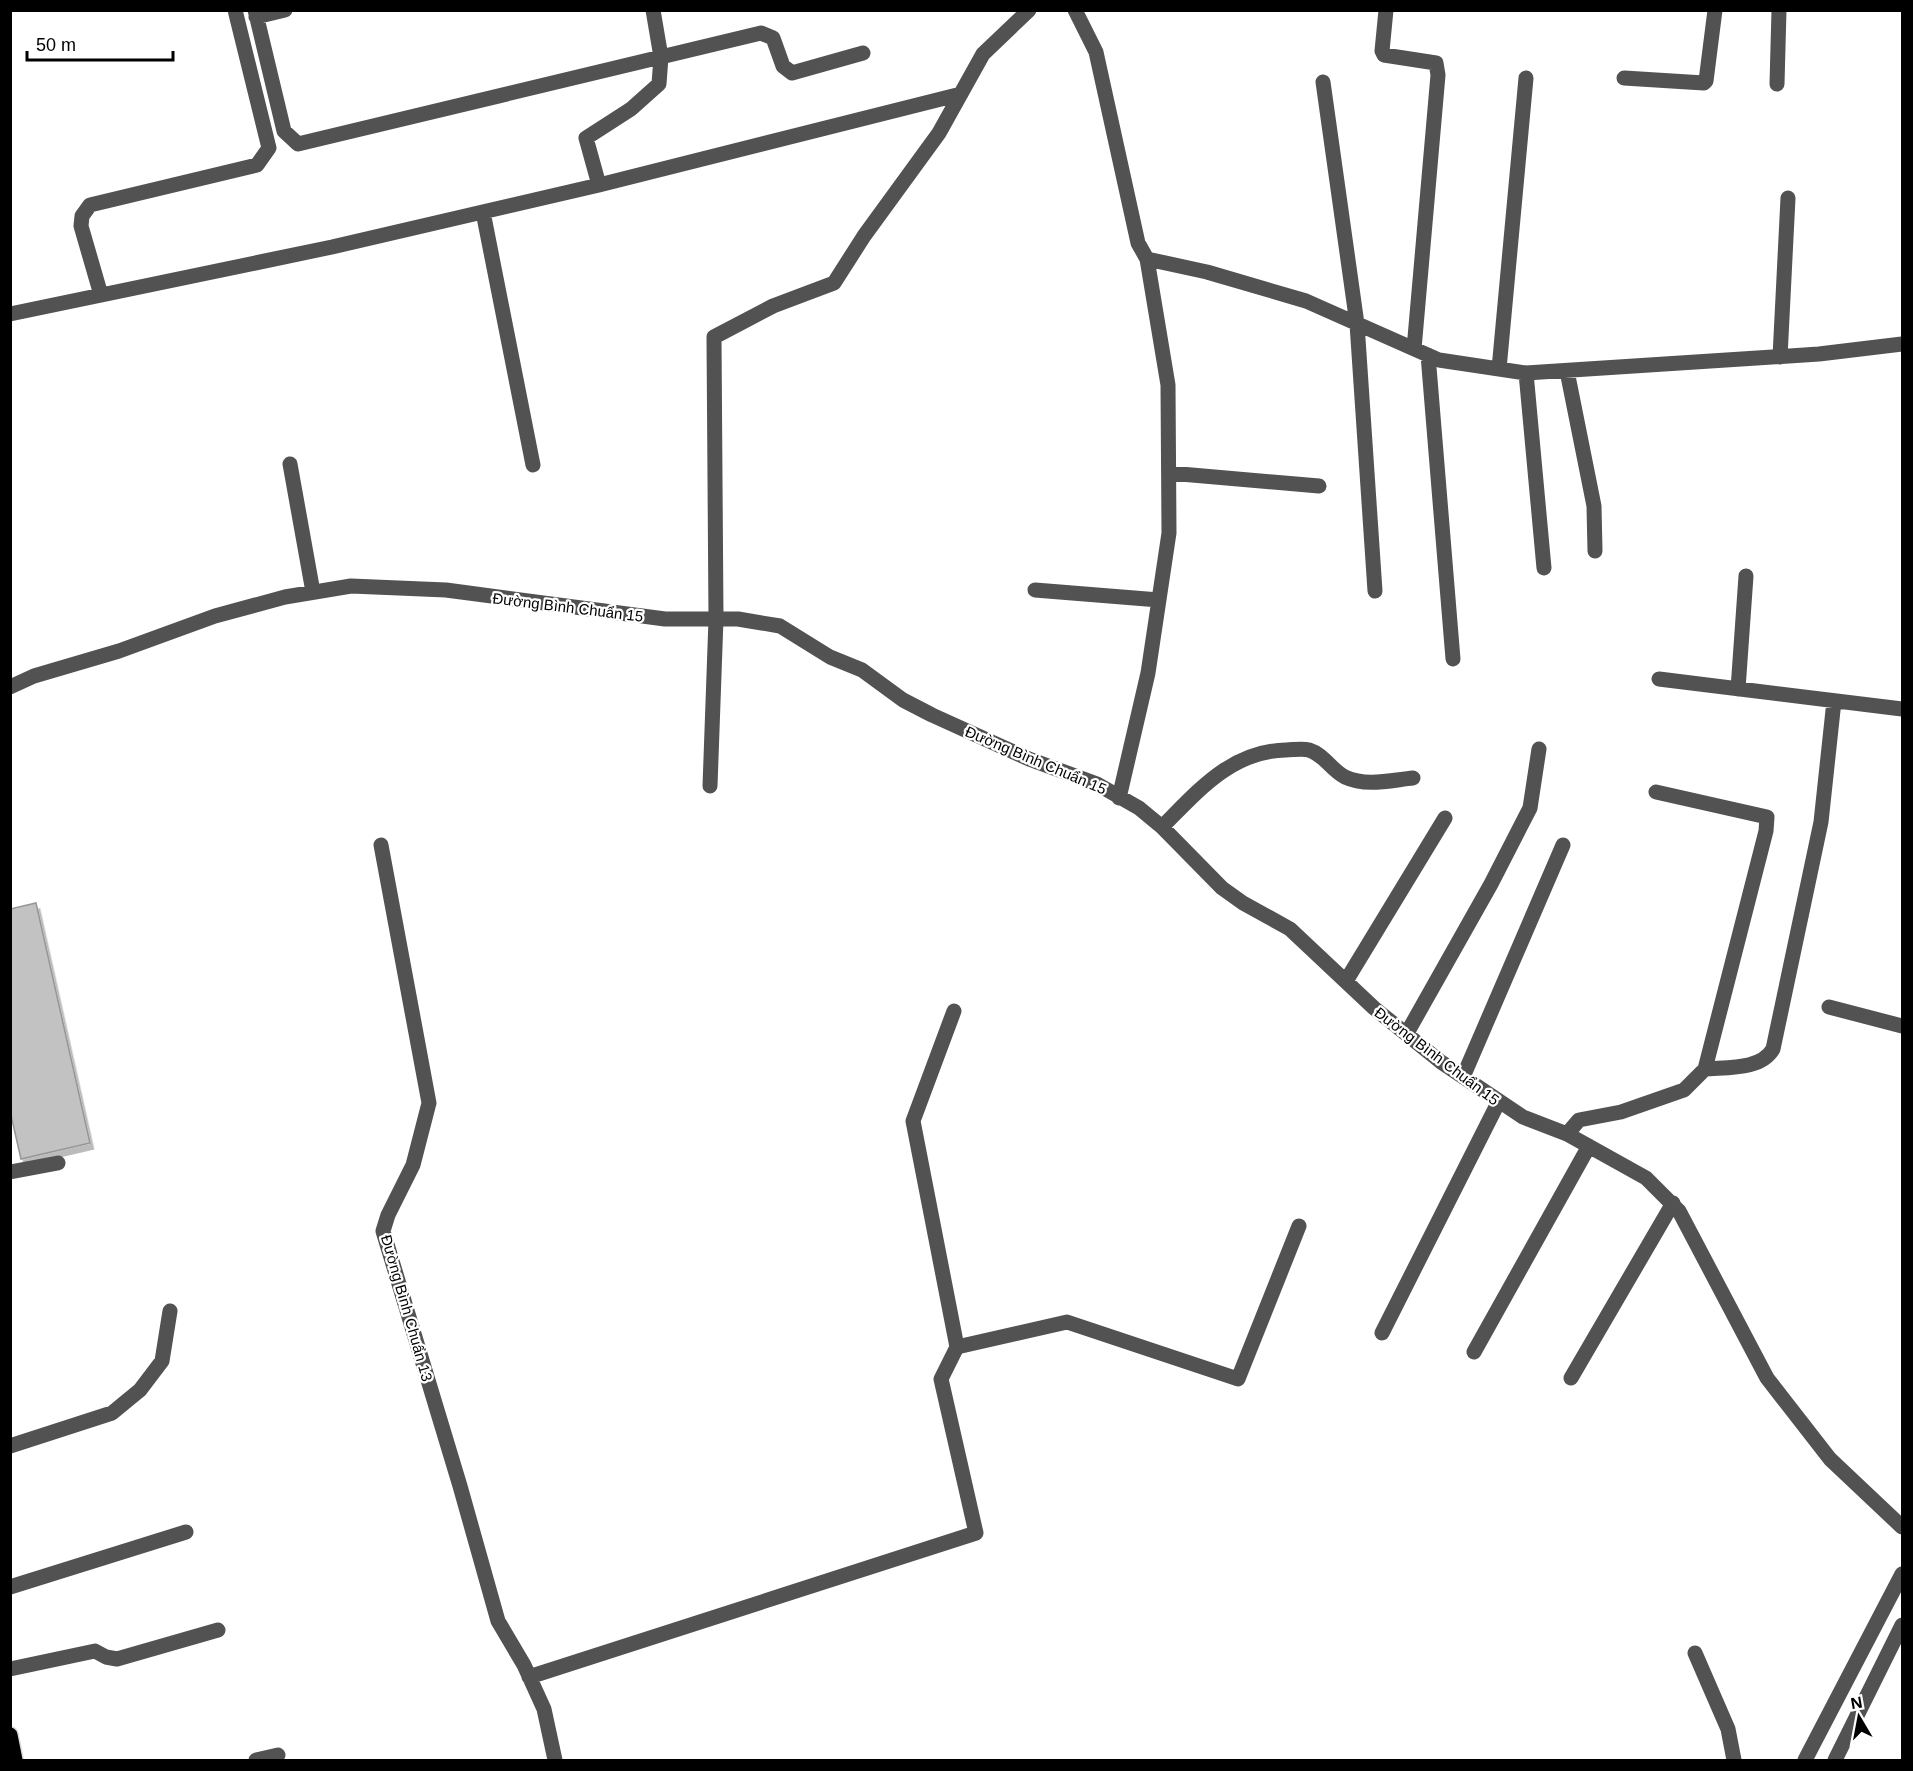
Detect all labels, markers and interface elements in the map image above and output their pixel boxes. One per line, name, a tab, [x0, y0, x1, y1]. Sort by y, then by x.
scale bar	[27, 24, 172, 62]
text: 50 m	[36, 35, 76, 55]
street label: Đường Bình Chuẩn 15	[492, 589, 644, 625]
street label: Đường Bình Chuẩn 15	[963, 723, 1109, 797]
street label: Đường Bình Chuẩn 15	[1371, 1004, 1503, 1108]
street label: Đường Bình Chuẩn 13	[378, 1233, 436, 1383]
north arrow	[1829, 1687, 1889, 1747]
text: N	[1849, 1693, 1864, 1712]

